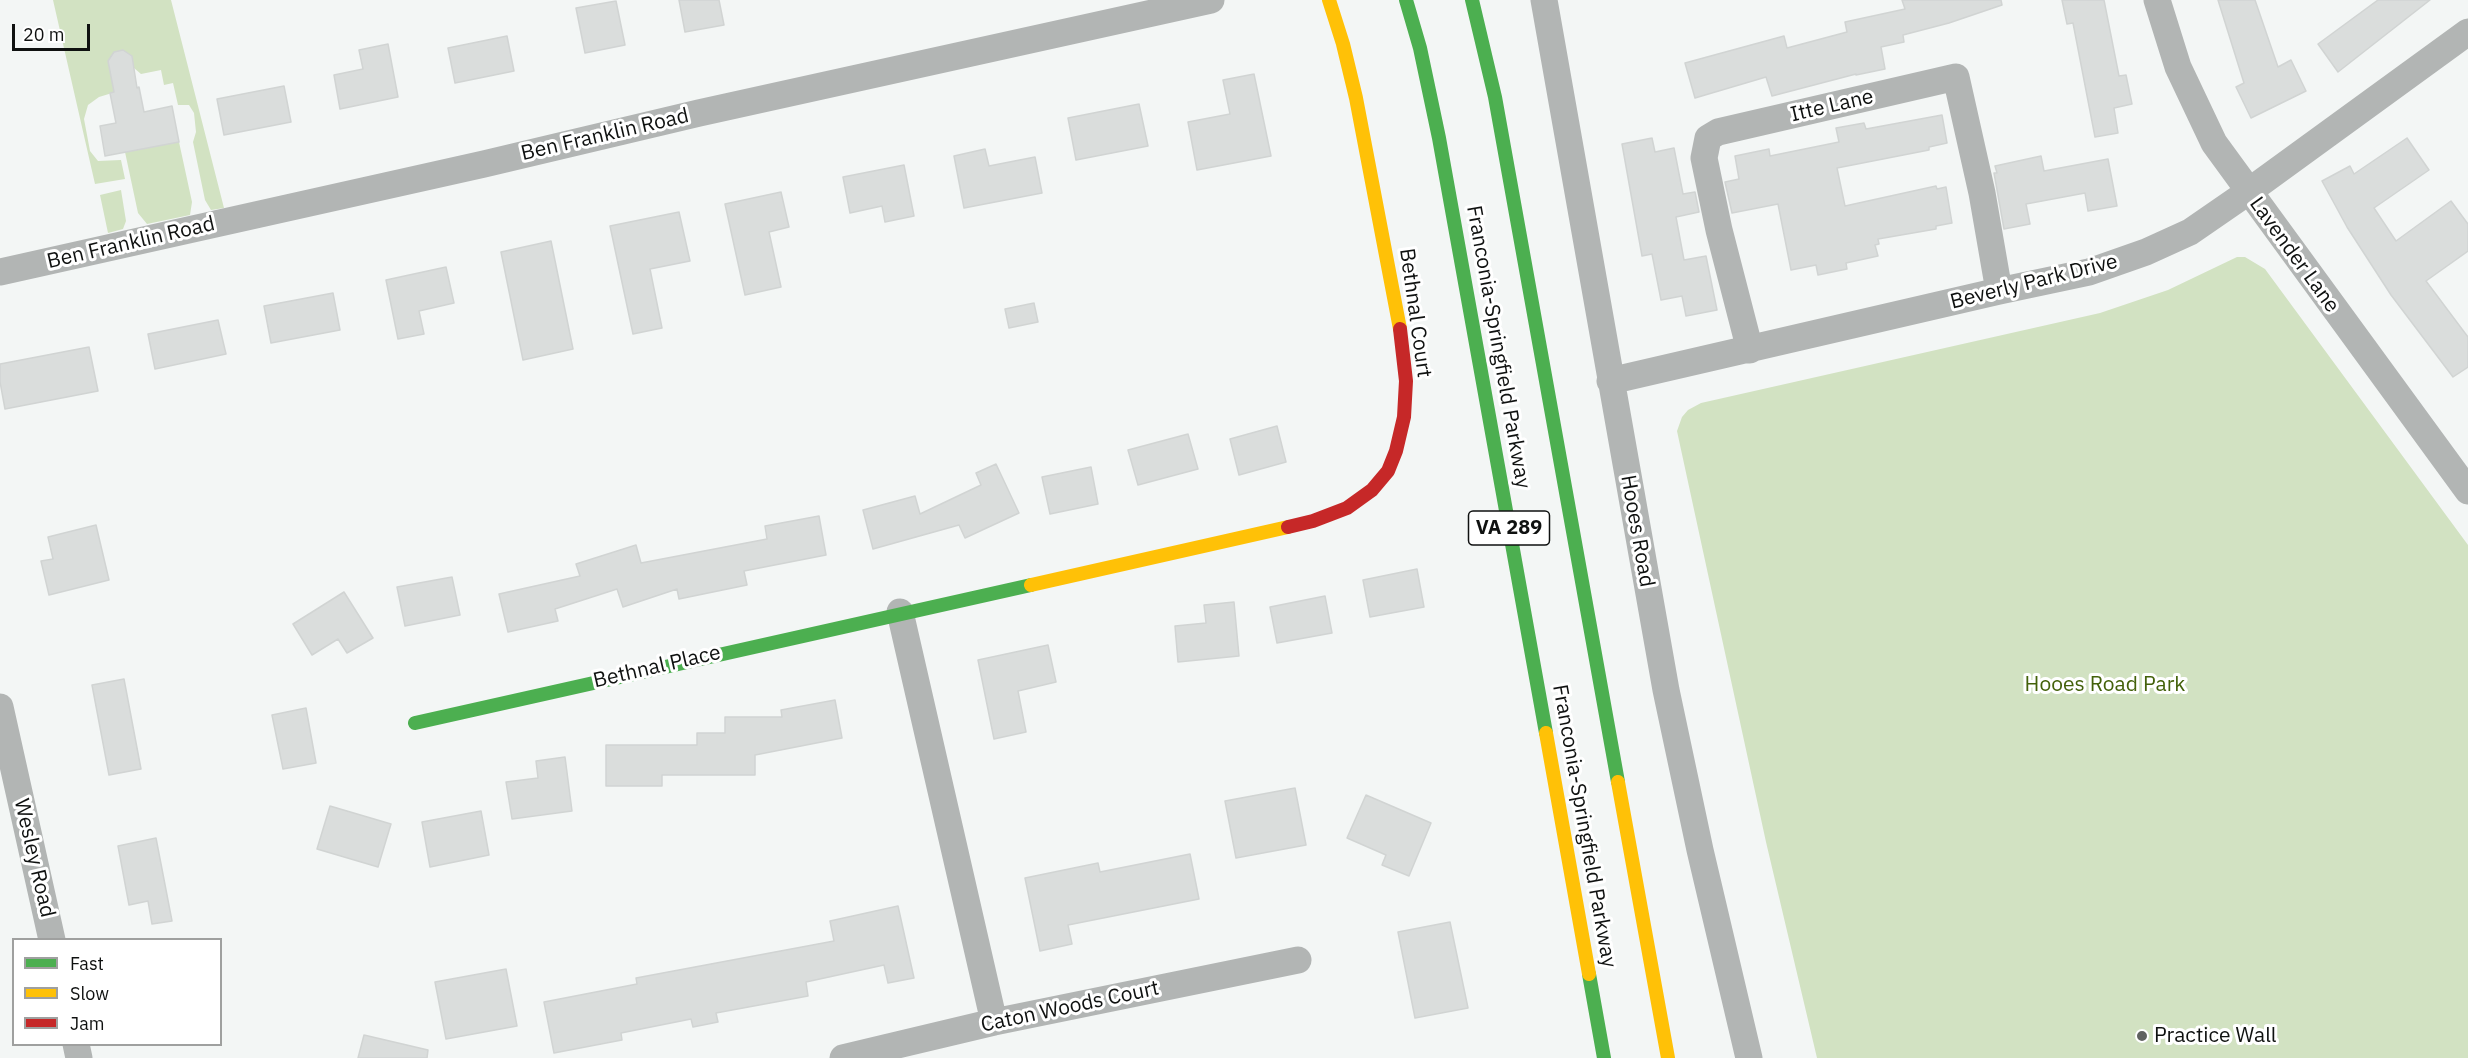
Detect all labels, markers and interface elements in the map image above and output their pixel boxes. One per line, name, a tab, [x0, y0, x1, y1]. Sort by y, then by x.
scale bar	[15, 12, 93, 50]
text: 20 m	[23, 23, 65, 46]
street label: Itte Lane	[1788, 84, 1876, 128]
street label: Ben Franklin Road	[519, 103, 691, 167]
street label: Lavender Lane	[2244, 192, 2344, 318]
street label: Franconia-Springfield Parkway	[1461, 203, 1535, 491]
street label: Ben Franklin Road	[45, 211, 217, 275]
street label: Bethnal Court	[1393, 247, 1437, 379]
street label: Beverly Park Drive	[1948, 249, 2120, 315]
street label: Hooes Road	[1615, 473, 1659, 589]
road number: VA 289	[1468, 511, 1550, 545]
street label: Bethnal Place	[591, 640, 723, 694]
park label: Hooes Road Park	[2025, 672, 2185, 698]
street label: Franconia-Springfield Parkway	[1547, 682, 1621, 970]
street label: Wesley Road	[8, 796, 60, 920]
legend	[12, 938, 222, 1046]
text: Fast	[70, 952, 104, 975]
street label: Caton Woods Court	[979, 976, 1161, 1038]
text: Slow	[70, 982, 109, 1005]
text: Jam	[70, 1012, 105, 1035]
place label: Practice Wall	[2154, 1023, 2276, 1049]
marker: Practice Wall	[2135, 1029, 2149, 1043]

